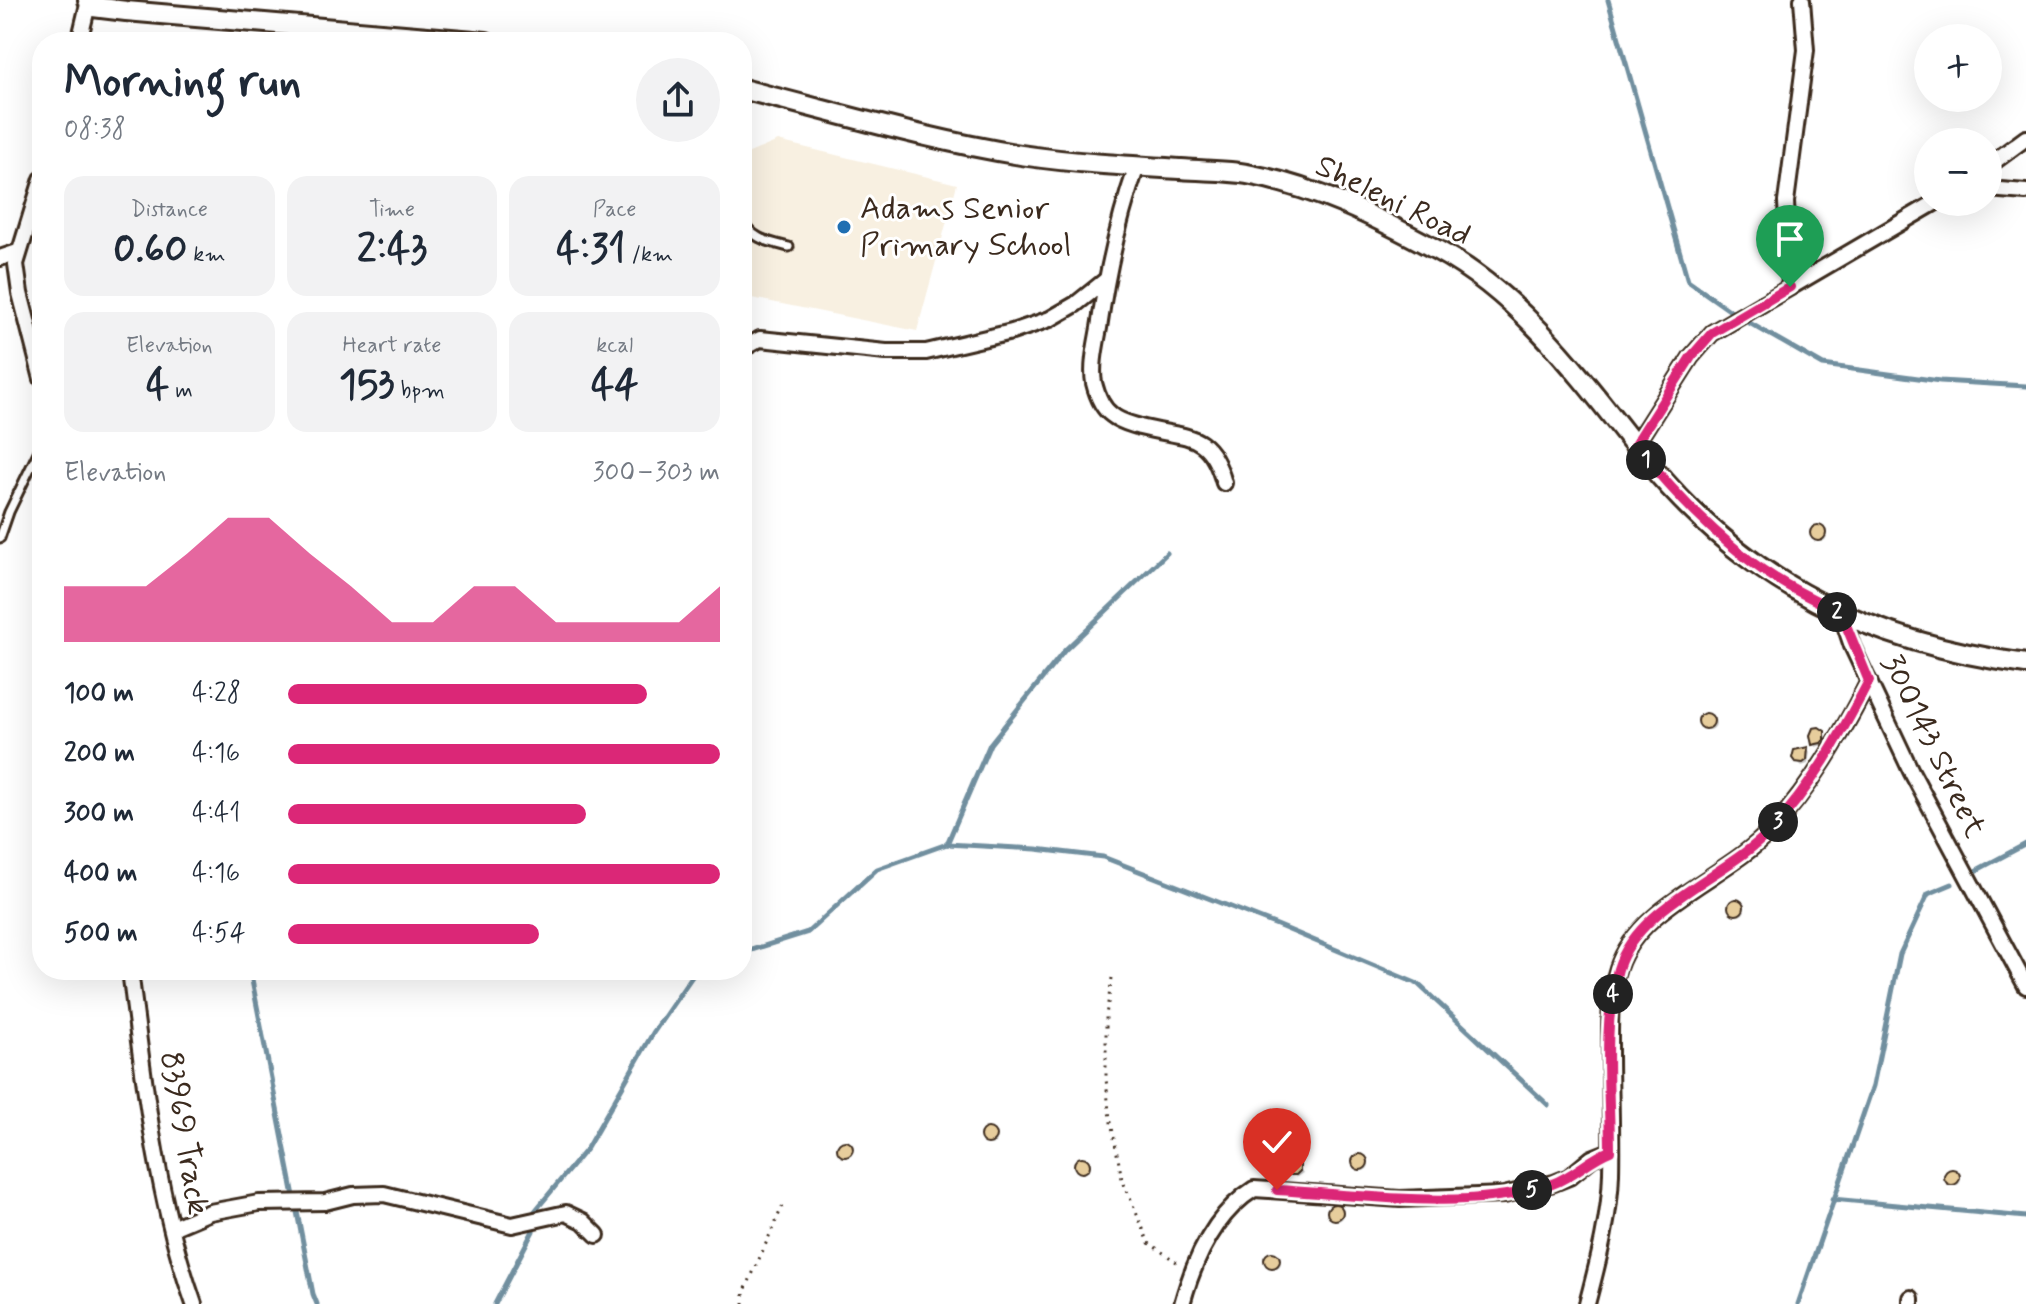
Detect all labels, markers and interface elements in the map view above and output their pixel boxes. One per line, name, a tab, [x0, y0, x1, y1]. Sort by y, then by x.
map controls	[1914, 24, 2002, 216]
button: +	[1914, 24, 2002, 112]
text: Morning run	[64, 54, 301, 112]
button: share	[636, 58, 720, 142]
text: 08:38	[64, 113, 126, 147]
button: −	[1914, 128, 2002, 216]
street label: Sheleni Road	[1308, 145, 1478, 257]
place label: Adams Senior Primary School	[860, 188, 1072, 267]
text: Distance	[131, 196, 208, 224]
text: Time	[369, 196, 415, 224]
text: Pace	[593, 196, 637, 224]
pin	[1756, 205, 1824, 287]
icon: arrive	[1768, 217, 1812, 261]
marker: Adams Senior Primary School	[835, 218, 853, 236]
text: 0.60	[113, 224, 187, 276]
text: 2:43	[357, 224, 427, 276]
text: 4:31	[556, 224, 625, 276]
text: km	[187, 241, 225, 269]
text: /km	[625, 241, 673, 269]
text: Elevation	[126, 332, 213, 360]
text: Heart rate	[343, 332, 441, 360]
text: kcal	[596, 332, 633, 360]
text: 4	[146, 360, 169, 412]
text: 153	[339, 360, 395, 412]
text: 44	[591, 360, 638, 412]
text: m	[169, 377, 193, 405]
text: bpm	[395, 377, 445, 405]
pin: 1	[1626, 440, 1666, 480]
text: 1	[1641, 446, 1651, 474]
text: Elevation	[64, 456, 166, 490]
text: 300–303 m	[593, 456, 720, 490]
pin: 2	[1817, 592, 1857, 632]
text: 2	[1832, 598, 1842, 626]
street label: 300143 Street	[1870, 647, 1996, 845]
text: 100 m	[64, 677, 134, 711]
text: 4:28	[192, 677, 241, 711]
text: 200 m	[64, 737, 135, 771]
text: 4:16	[192, 737, 240, 771]
text: 300 m	[64, 797, 134, 831]
text: 4:41	[192, 797, 240, 831]
pin: 3	[1758, 802, 1798, 842]
text: 3	[1773, 808, 1783, 836]
text: 400 m	[64, 857, 137, 891]
text: 4:16	[192, 857, 240, 891]
text: 500 m	[64, 917, 138, 951]
text: 4:54	[192, 917, 245, 951]
pin: 4	[1593, 974, 1633, 1014]
text: 4	[1607, 980, 1619, 1008]
street label: 83969 Track	[149, 1048, 219, 1218]
pin	[1243, 1108, 1311, 1190]
icon: check	[1255, 1120, 1299, 1164]
pin: 5	[1512, 1170, 1552, 1210]
text: 5	[1525, 1176, 1539, 1204]

